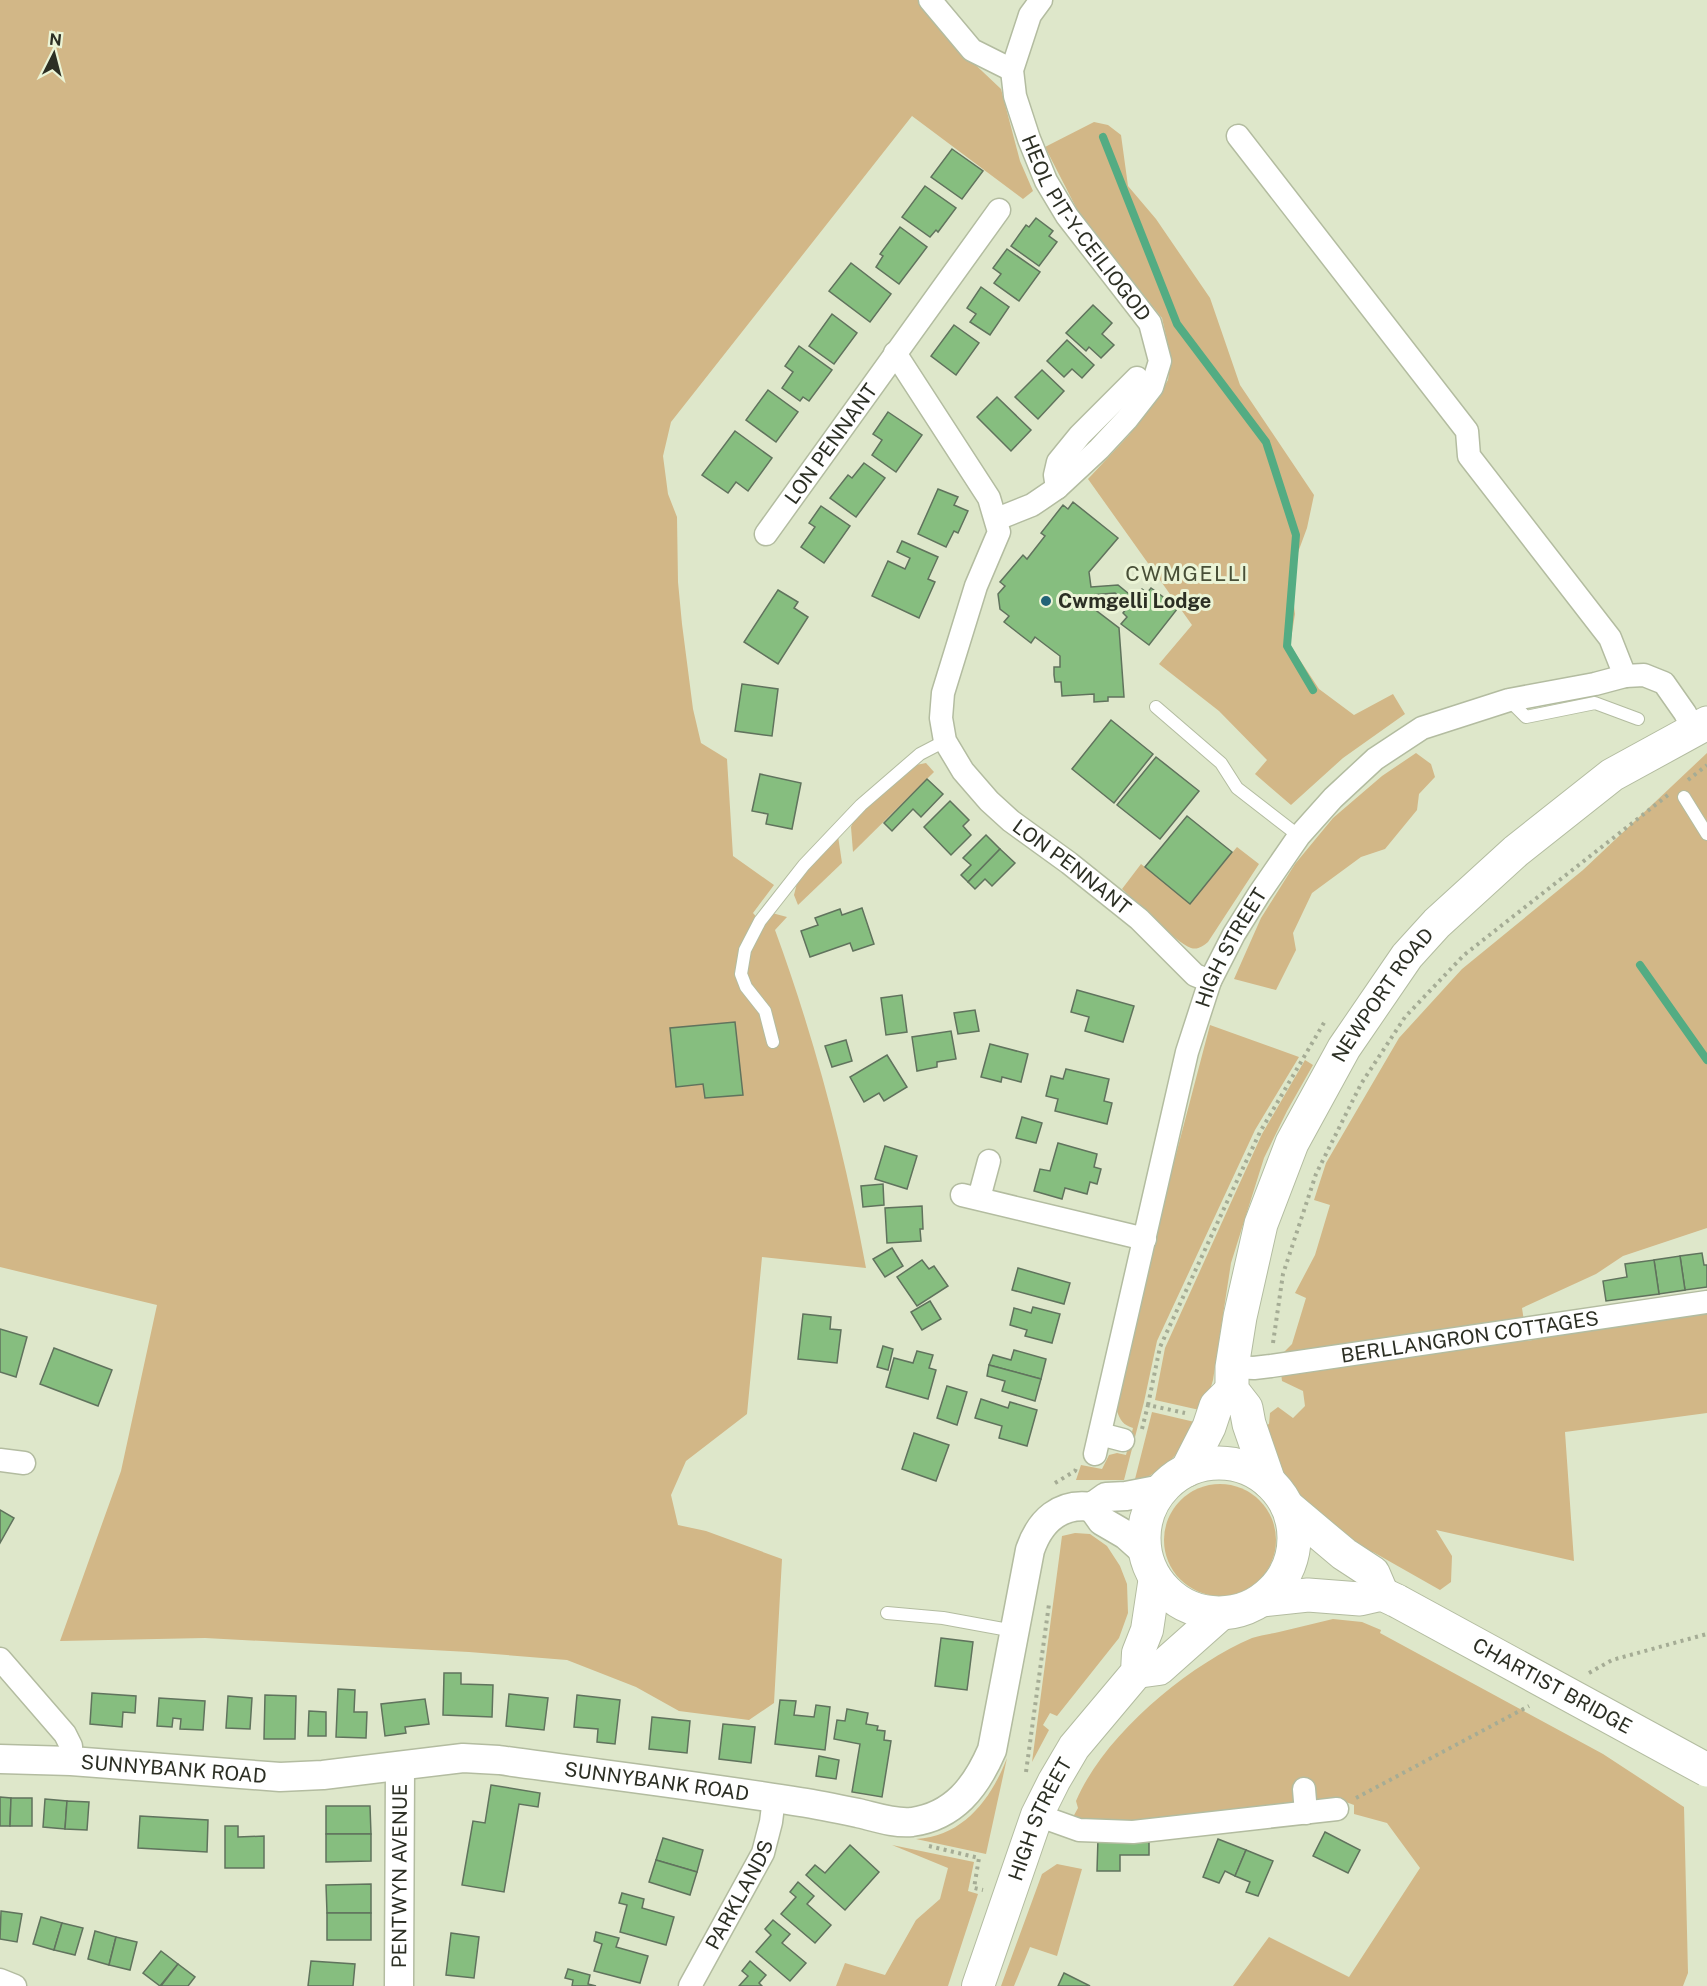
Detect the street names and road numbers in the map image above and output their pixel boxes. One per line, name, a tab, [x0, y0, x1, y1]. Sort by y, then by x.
street label: HEOL PIT-Y-CEILIOGOD	[1017, 131, 1156, 326]
street label: LON PENNANT	[779, 379, 882, 509]
street label: LON PENNANT	[1008, 814, 1136, 920]
street label: HIGH STREET	[1190, 883, 1272, 1010]
street label: NEWPORT ROAD	[1327, 923, 1439, 1066]
street label: BERLLANGRON COTTAGES	[1339, 1306, 1600, 1368]
street label: CHARTIST BRIDGE	[1469, 1633, 1636, 1739]
street label: SUNNYBANK ROAD	[80, 1750, 267, 1788]
street label: HIGH STREET	[1003, 1753, 1077, 1884]
street label: SUNNYBANK ROAD	[563, 1757, 751, 1806]
street label: PENTWYN AVENUE	[387, 1784, 412, 1968]
street label: PARKLANDS	[700, 1838, 778, 1954]

